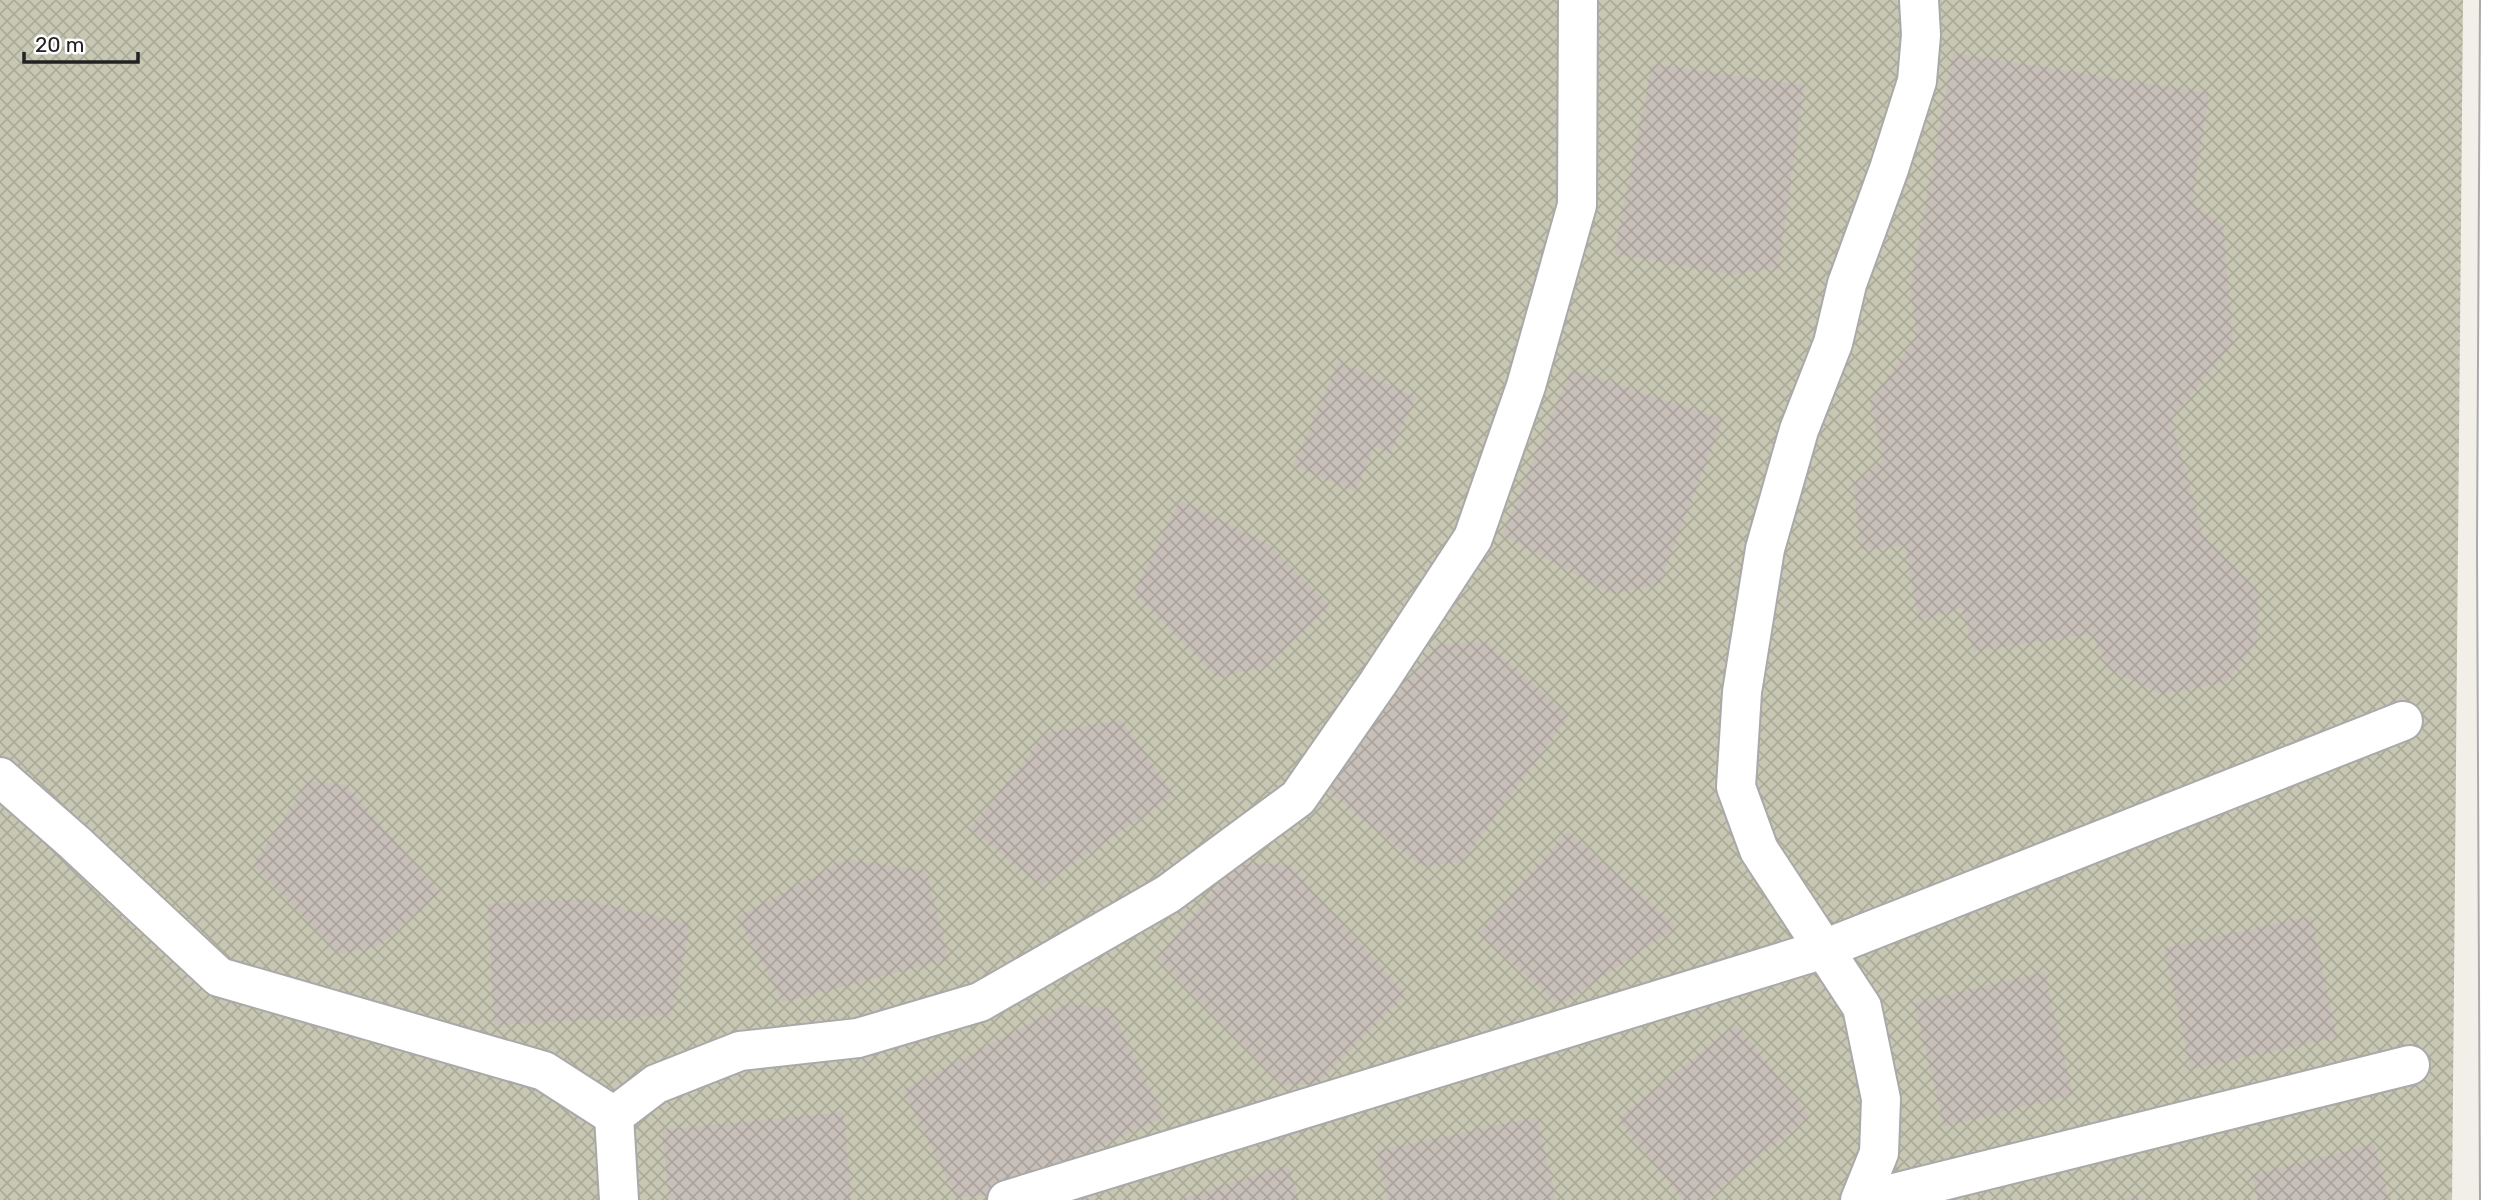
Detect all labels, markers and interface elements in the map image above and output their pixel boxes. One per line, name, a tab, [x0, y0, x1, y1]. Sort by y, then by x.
scale bar	[24, 21, 138, 65]
text: 20 m	[35, 32, 84, 57]

